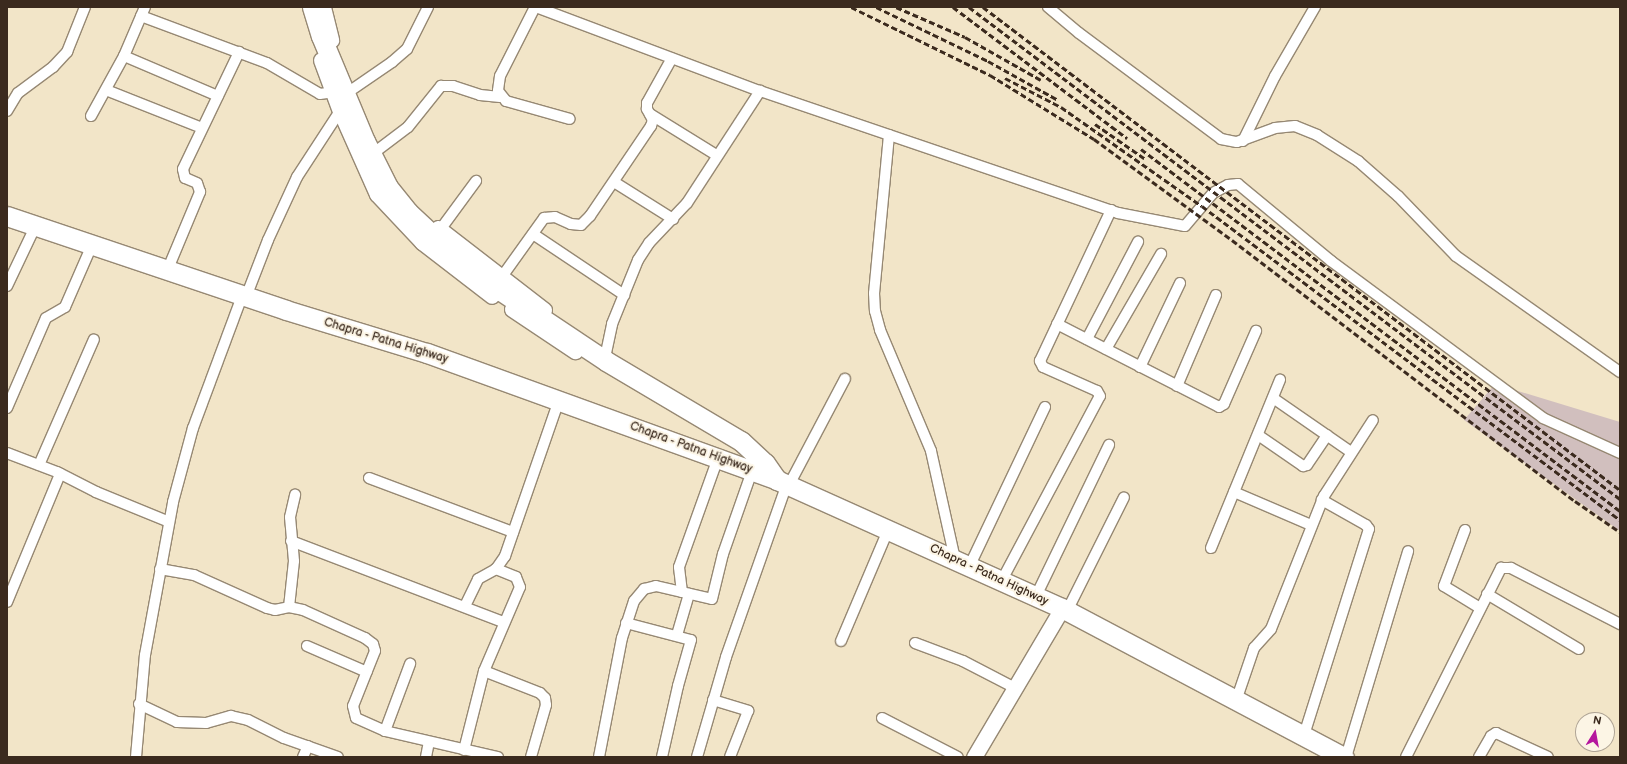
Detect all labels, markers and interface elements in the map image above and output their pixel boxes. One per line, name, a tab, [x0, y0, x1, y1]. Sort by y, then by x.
street label: Chapra - Patna Highway	[322, 315, 450, 367]
street label: Chapra - Patna Highway	[627, 419, 755, 477]
street label: Chapra - Patna Highway	[927, 541, 1051, 609]
north arrow	[1575, 712, 1615, 752]
text: N	[1592, 714, 1602, 728]

